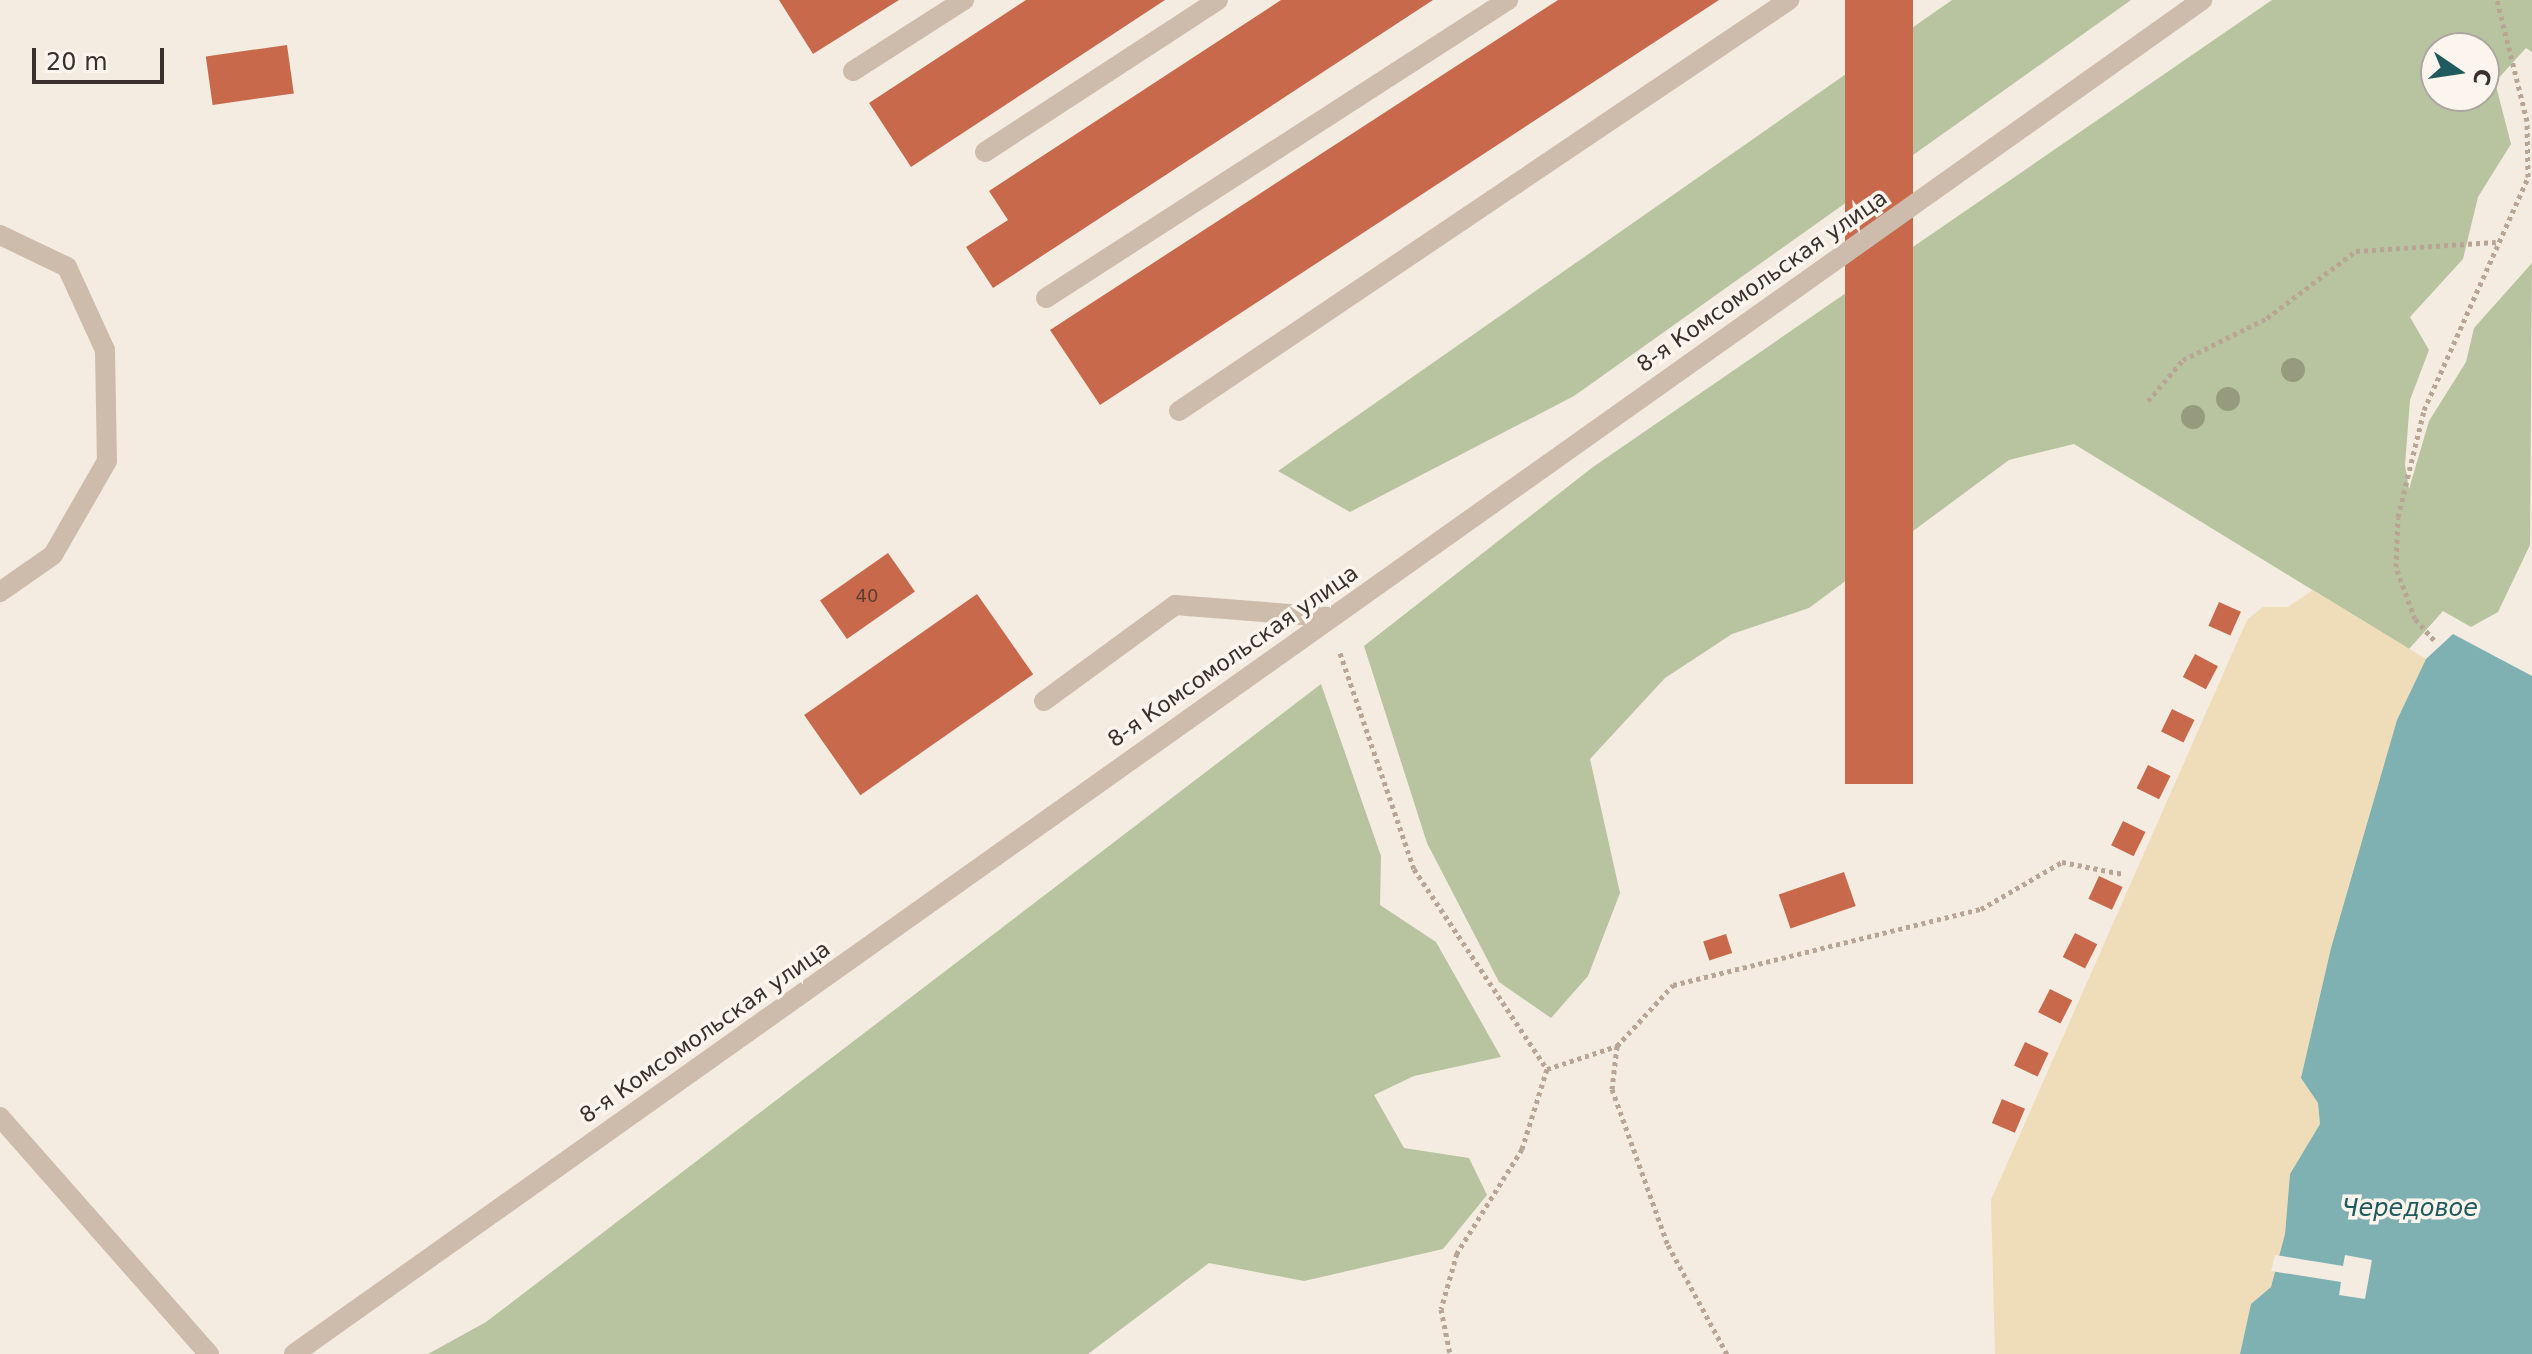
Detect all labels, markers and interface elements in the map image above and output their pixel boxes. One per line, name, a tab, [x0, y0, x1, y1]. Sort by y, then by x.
scale bar	[36, 32, 168, 82]
north arrow	[2420, 32, 2500, 112]
text: 20 m	[46, 48, 108, 76]
text: С	[2468, 66, 2496, 88]
street label: 8-я Комсомольская улица	[1632, 184, 1892, 378]
street label: 8-я Комсомольская улица	[1103, 559, 1363, 753]
house number: 40	[856, 585, 878, 607]
street label: 8-я Комсомольская улица	[575, 935, 835, 1129]
water label: Чередовое	[2342, 1195, 2478, 1223]

